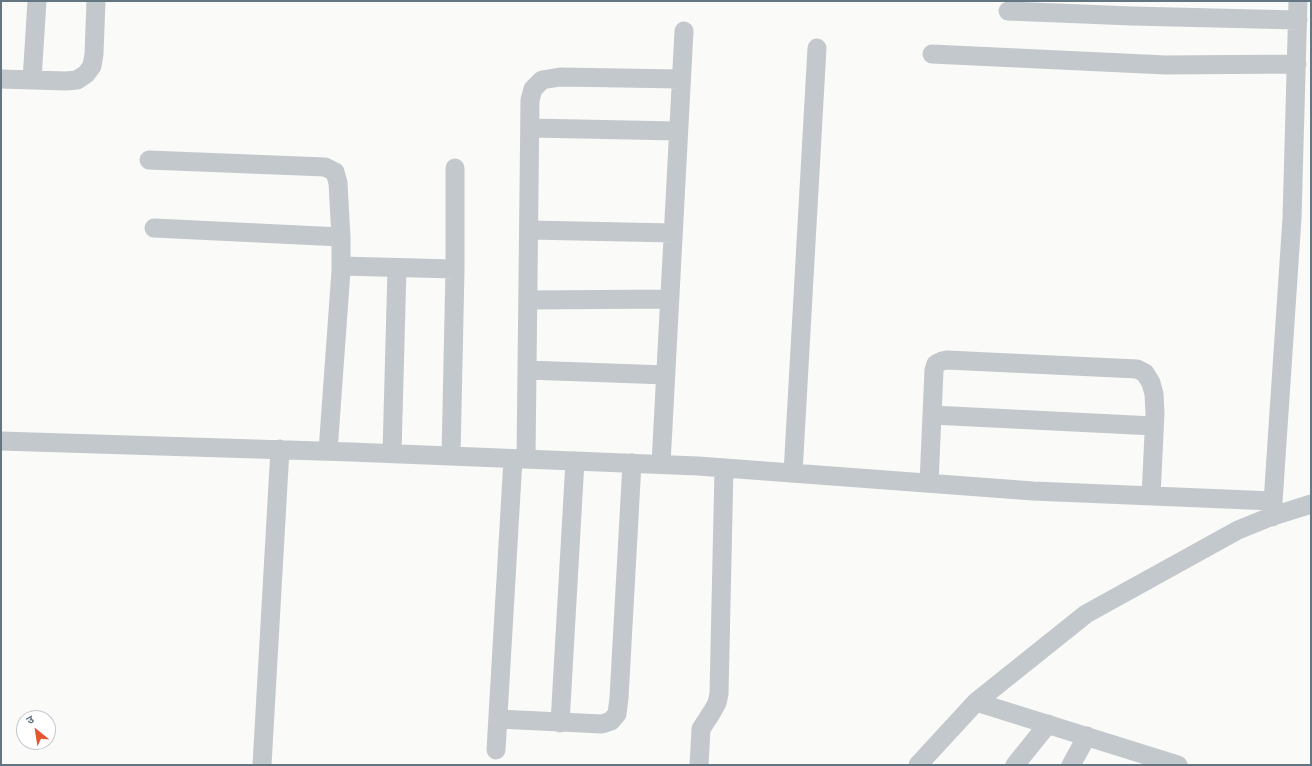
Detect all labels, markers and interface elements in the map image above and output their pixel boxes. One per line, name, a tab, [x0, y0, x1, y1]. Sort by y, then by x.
north arrow	[16, 710, 56, 750]
text: उ	[24, 713, 36, 727]

